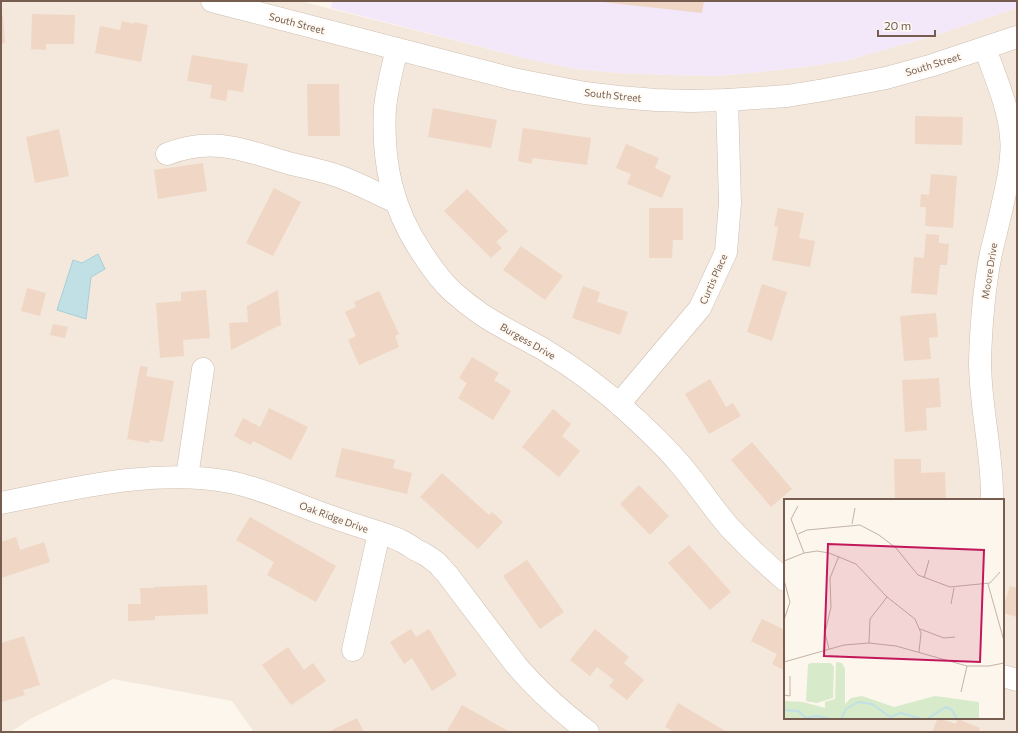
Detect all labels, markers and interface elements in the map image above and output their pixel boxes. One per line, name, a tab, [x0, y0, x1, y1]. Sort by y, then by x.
street label: South Street	[268, 10, 326, 36]
scale bar	[878, 12, 935, 38]
text: 20 m	[884, 18, 911, 32]
street label: South Street	[904, 50, 962, 78]
street label: South Street	[584, 86, 642, 104]
street label: Moore Drive	[979, 242, 999, 300]
street label: Curtis Place	[697, 252, 729, 306]
street label: Burgess Drive	[498, 320, 558, 362]
street label: Oak Ridge Drive	[298, 499, 370, 535]
inset map	[784, 499, 1004, 719]

